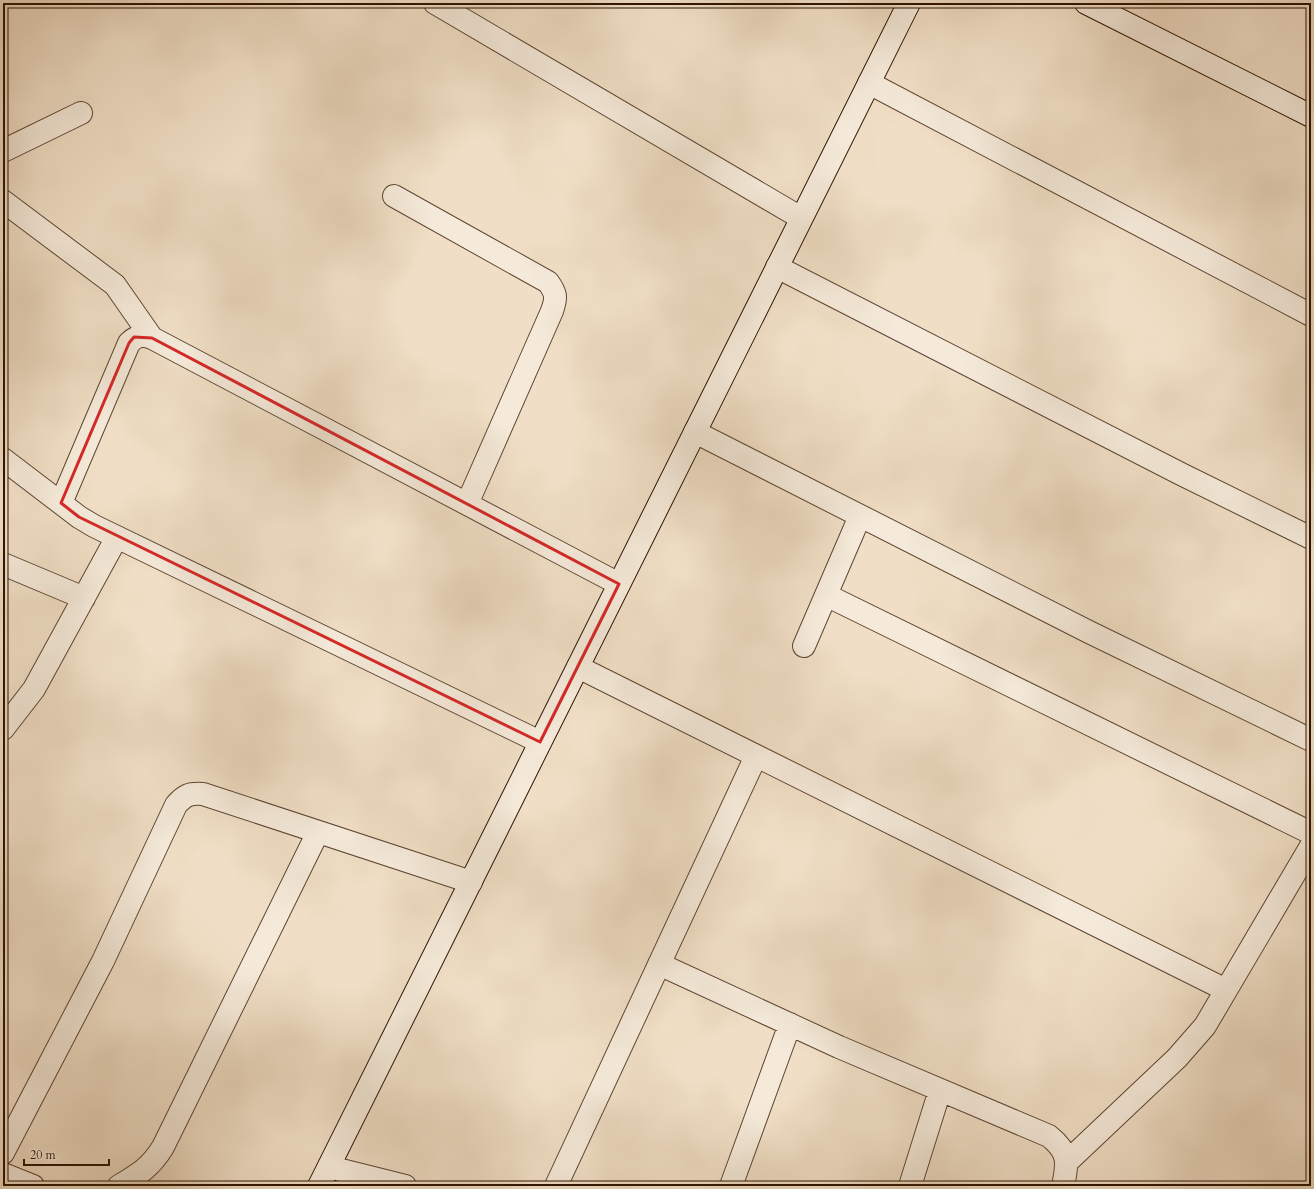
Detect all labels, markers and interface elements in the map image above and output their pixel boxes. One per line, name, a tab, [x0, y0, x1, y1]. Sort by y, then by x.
scale bar	[24, 1141, 109, 1167]
text: 20 m	[30, 1147, 57, 1163]

